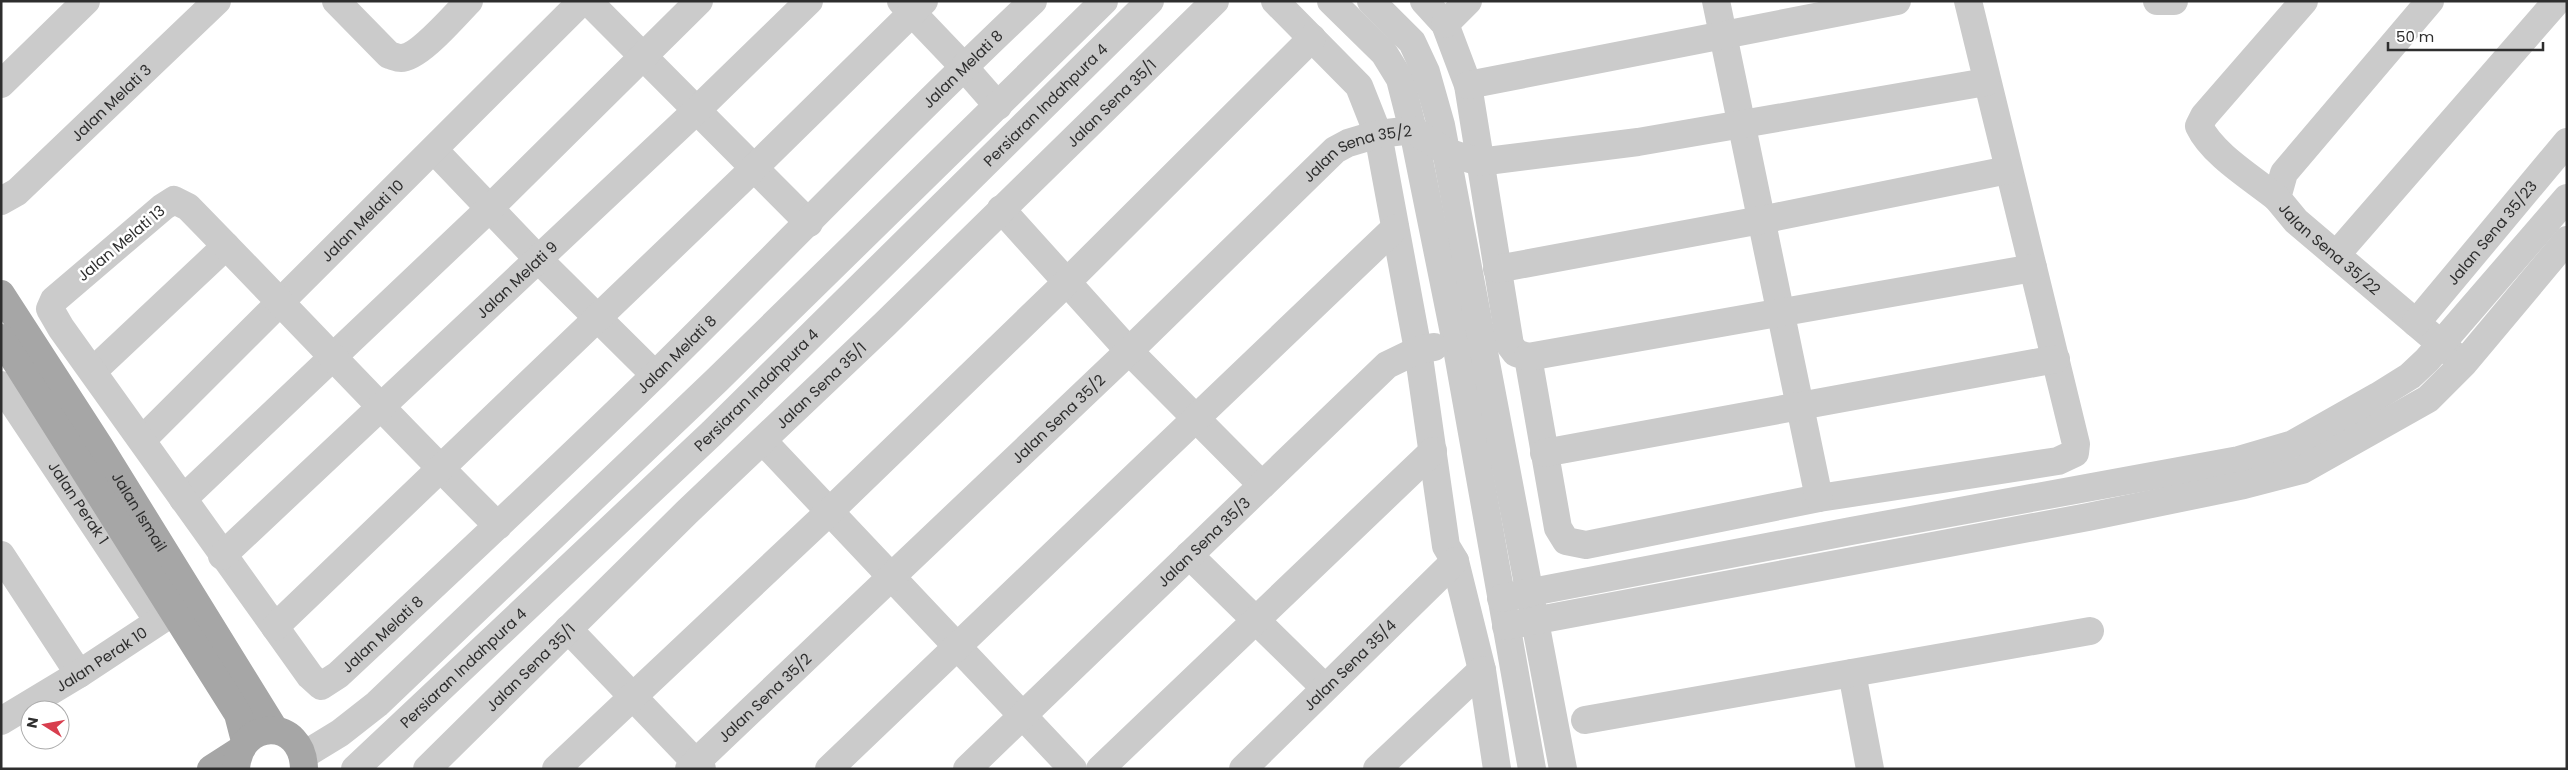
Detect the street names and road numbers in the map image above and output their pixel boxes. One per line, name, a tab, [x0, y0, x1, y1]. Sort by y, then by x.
street label: Jalan Melati 8	[918, 25, 1007, 113]
street label: Persiaran Indahpura 4	[978, 38, 1112, 171]
street label: Jalan Sena 35/1	[1062, 54, 1160, 151]
street label: Jalan Melati 3	[66, 59, 155, 146]
street label: Jalan Sena 35/2	[1298, 120, 1413, 186]
street label: Jalan Melati 10	[316, 174, 408, 266]
street label: Jalan Sena 35/23	[2442, 176, 2541, 289]
street label: Jalan Sena 35/22	[2274, 198, 2386, 299]
street label: Jalan Melati 13	[73, 200, 169, 286]
street label: Jalan Melati 9	[471, 236, 562, 323]
street label: Jalan Melati 8	[632, 310, 721, 398]
street label: Persiaran Indahpura 4	[689, 324, 823, 455]
street label: Jalan Sena 35/1	[771, 337, 871, 433]
street label: Jalan Sena 35/2	[1007, 369, 1109, 468]
street label: Jalan Perak 1	[44, 457, 114, 548]
street label: Jalan Ismail	[107, 468, 172, 555]
street label: Jalan Sena 35/3	[1152, 492, 1255, 591]
street label: Jalan Melati 8	[337, 590, 427, 677]
street label: Persiaran Indahpura 4	[395, 603, 531, 732]
street label: Jalan Sena 35/4	[1298, 614, 1400, 715]
street label: Jalan Sena 35/1	[481, 618, 579, 716]
street label: Jalan Perak 10	[52, 621, 151, 696]
street label: Jalan Sena 35/2	[713, 648, 816, 747]

